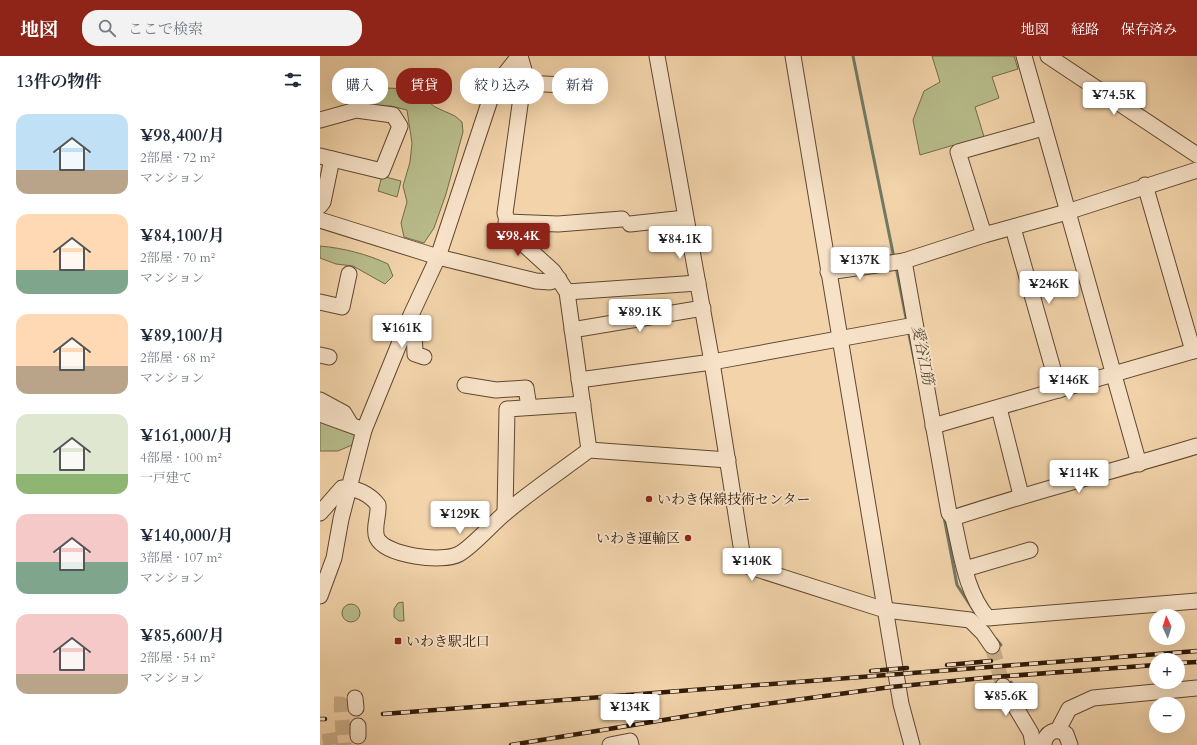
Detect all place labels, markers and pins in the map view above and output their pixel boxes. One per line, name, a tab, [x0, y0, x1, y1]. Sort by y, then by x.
pin: ¥74.5K	[1081, 82, 1147, 116]
pin: ¥98.4K	[485, 223, 551, 257]
pin: ¥84.1K	[647, 226, 713, 260]
pin: ¥137K	[832, 247, 888, 281]
pin: ¥246K	[1021, 271, 1077, 305]
pin: ¥89.1K	[607, 299, 673, 333]
pin: ¥161K	[374, 315, 430, 349]
pin: ¥146K	[1041, 367, 1097, 401]
pin: ¥114K	[1051, 460, 1107, 494]
place label: いわき保線技術センター	[657, 490, 810, 509]
marker: いわき保線技術センター	[644, 494, 654, 504]
pin: ¥129K	[432, 501, 488, 535]
place label: いわき運輸区	[596, 529, 680, 548]
marker: いわき運輸区	[683, 533, 693, 543]
pin: ¥140K	[724, 548, 780, 582]
place label: いわき駅北口	[406, 632, 490, 651]
marker: いわき駅北口	[393, 636, 403, 646]
pin: ¥85.6K	[973, 683, 1039, 717]
pin: ¥134K	[602, 694, 658, 728]

